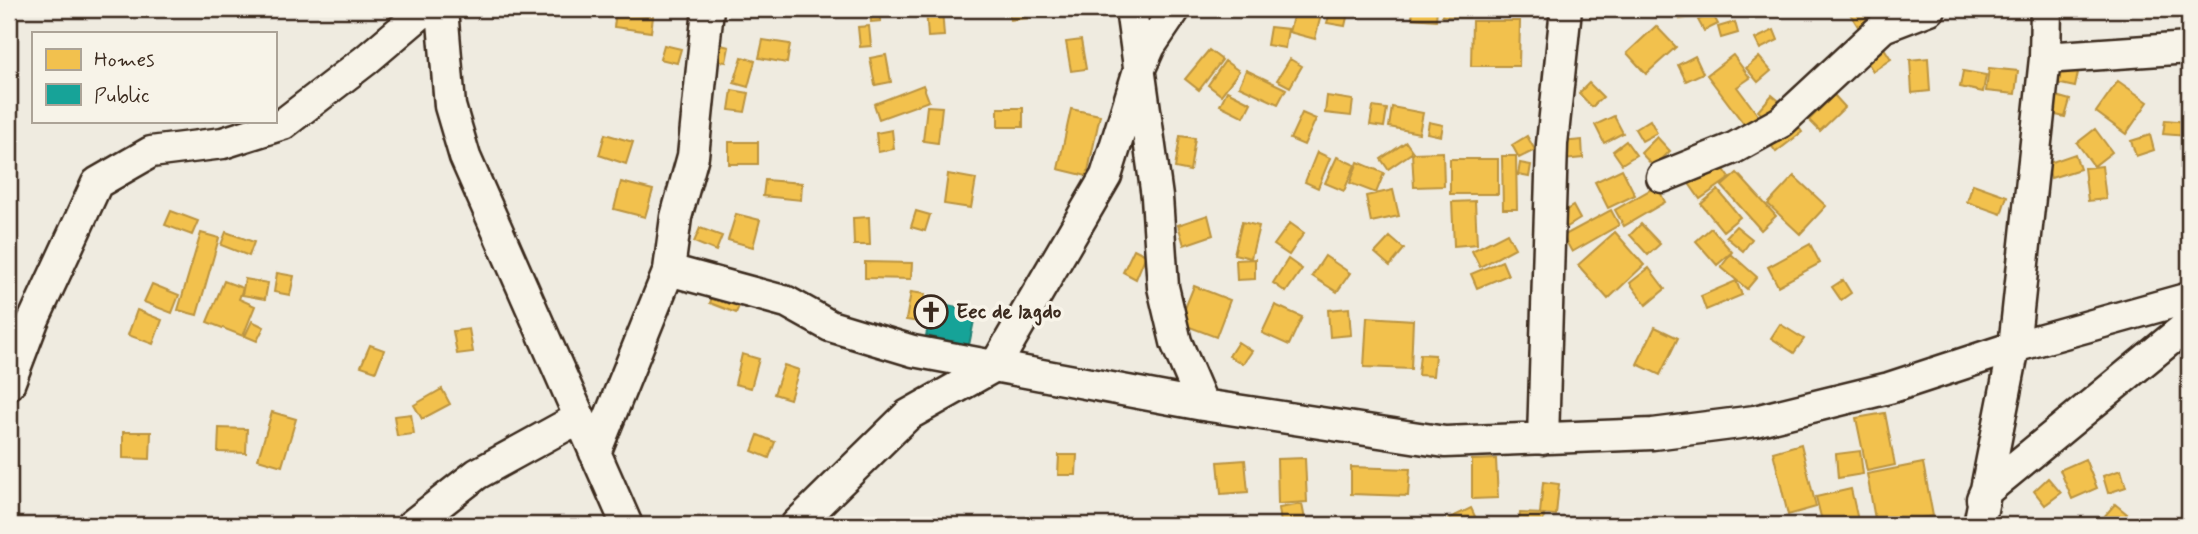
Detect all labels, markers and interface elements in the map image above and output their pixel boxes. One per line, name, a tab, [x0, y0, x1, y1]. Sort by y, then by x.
legend	[32, 32, 276, 122]
text: Homes	[94, 46, 154, 74]
text: Public	[94, 82, 150, 110]
church icon: Eec de lagdo	[912, 293, 950, 331]
place label: Eec de lagdo	[956, 298, 1062, 326]

